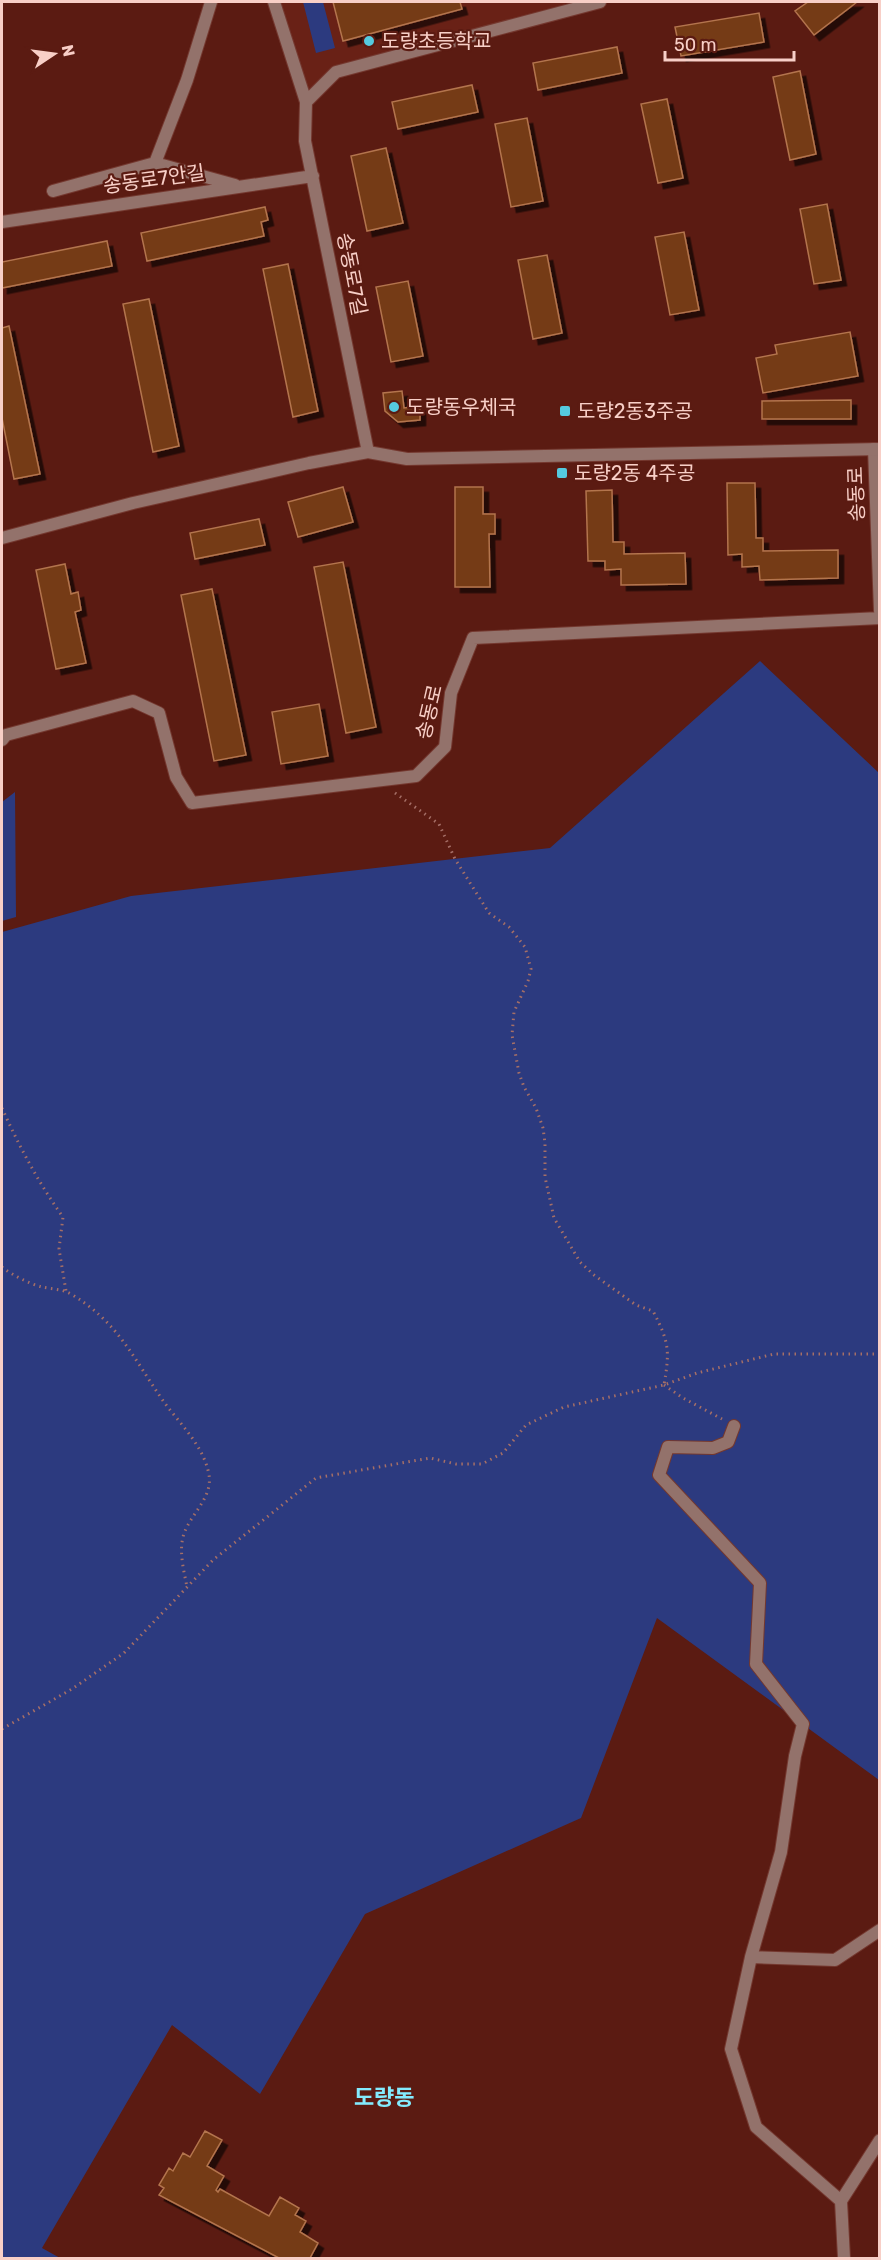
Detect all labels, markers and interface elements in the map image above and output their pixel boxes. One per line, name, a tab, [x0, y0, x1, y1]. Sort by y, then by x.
north arrow	[24, 24, 84, 84]
scale bar	[665, 24, 794, 62]
place label: 도량초등학교	[381, 29, 491, 53]
marker: 도량초등학교	[362, 34, 376, 48]
text: 50 m	[674, 34, 717, 56]
text: N	[58, 43, 79, 58]
street label: 송동로7안길	[102, 160, 206, 198]
street label: 송동로7길	[332, 231, 372, 317]
place label: 도량동우체국	[406, 395, 516, 419]
place label: 도량2동3주공	[577, 399, 693, 423]
marker: 도량동우체국	[387, 400, 401, 414]
marker: 도량2동3주공	[558, 404, 572, 418]
place label: 도량2동 4주공	[574, 461, 695, 485]
marker: 도량2동 4주공	[555, 466, 569, 480]
street label: 송동로	[843, 466, 869, 522]
street label: 송동로	[411, 682, 447, 742]
district label: 도량동	[354, 2084, 414, 2111]

